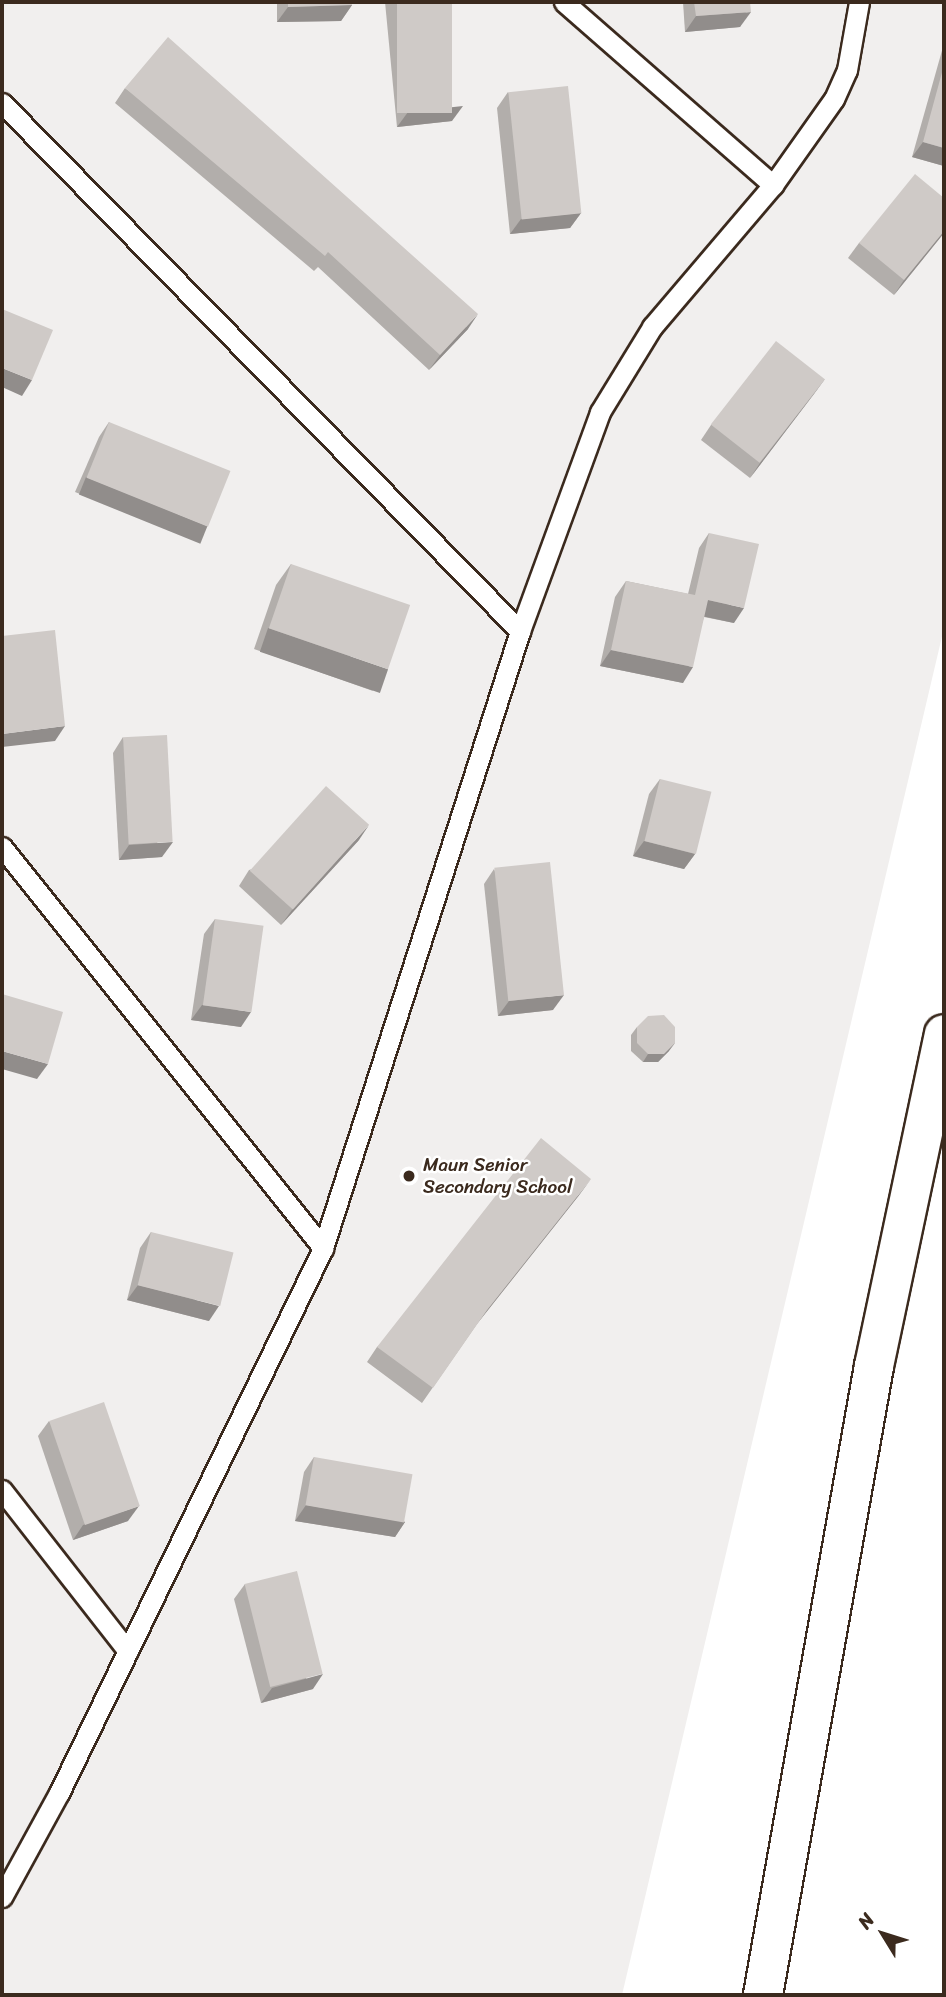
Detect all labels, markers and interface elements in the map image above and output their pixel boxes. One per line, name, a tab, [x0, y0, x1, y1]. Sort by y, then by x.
place label: Maun Senior Secondary School	[423, 1154, 572, 1198]
marker: Maun Senior Secondary School	[401, 1168, 417, 1184]
north arrow	[848, 1899, 918, 1969]
text: N	[849, 1905, 883, 1936]

